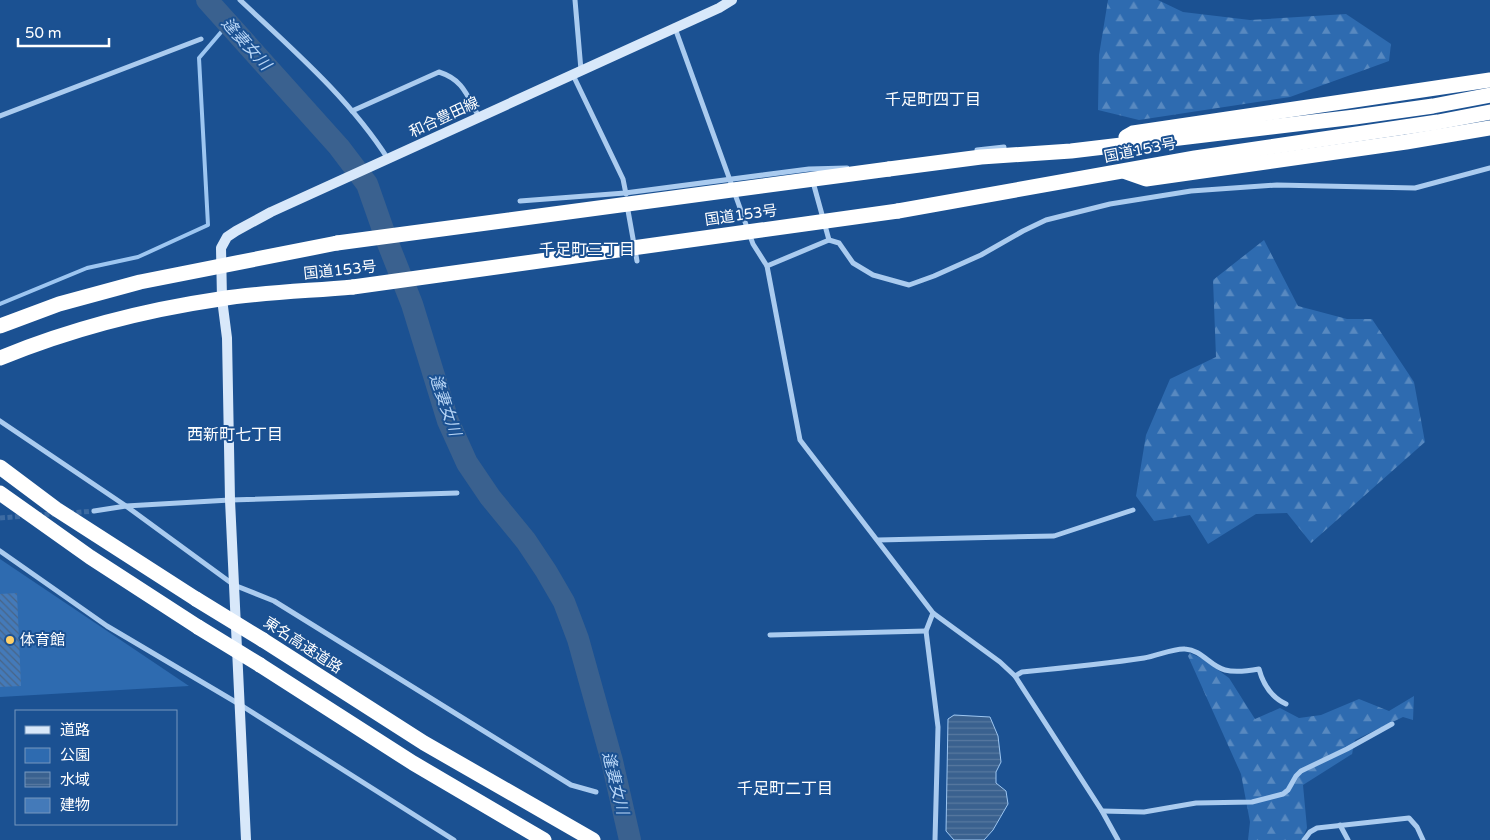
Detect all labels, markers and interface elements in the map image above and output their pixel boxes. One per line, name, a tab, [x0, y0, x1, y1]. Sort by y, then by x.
water label: 逢妻女川	[217, 14, 276, 76]
scale bar	[18, 15, 109, 47]
text: 50 m	[25, 24, 62, 42]
district label: 千足町四丁目	[885, 90, 981, 110]
street label: 和合豊田線	[406, 93, 482, 141]
street label: 国道153号	[1102, 134, 1178, 166]
street label: 国道153号	[703, 201, 779, 229]
district label: 千足町三丁目	[539, 240, 635, 260]
street label: 国道153号	[303, 257, 377, 283]
water label: 逢妻女川	[425, 371, 466, 440]
district label: 西新町七丁目	[187, 425, 283, 445]
street label: 東名高速道路	[260, 613, 346, 677]
place label: 体育館	[20, 631, 65, 649]
marker: 体育館	[4, 634, 16, 646]
legend	[15, 710, 178, 825]
text: 道路	[60, 721, 90, 739]
text: 公園	[60, 746, 90, 764]
water label: 逢妻女川	[598, 750, 633, 818]
text: 水域	[60, 771, 90, 789]
district label: 千足町二丁目	[737, 779, 833, 799]
text: 建物	[60, 796, 90, 814]

